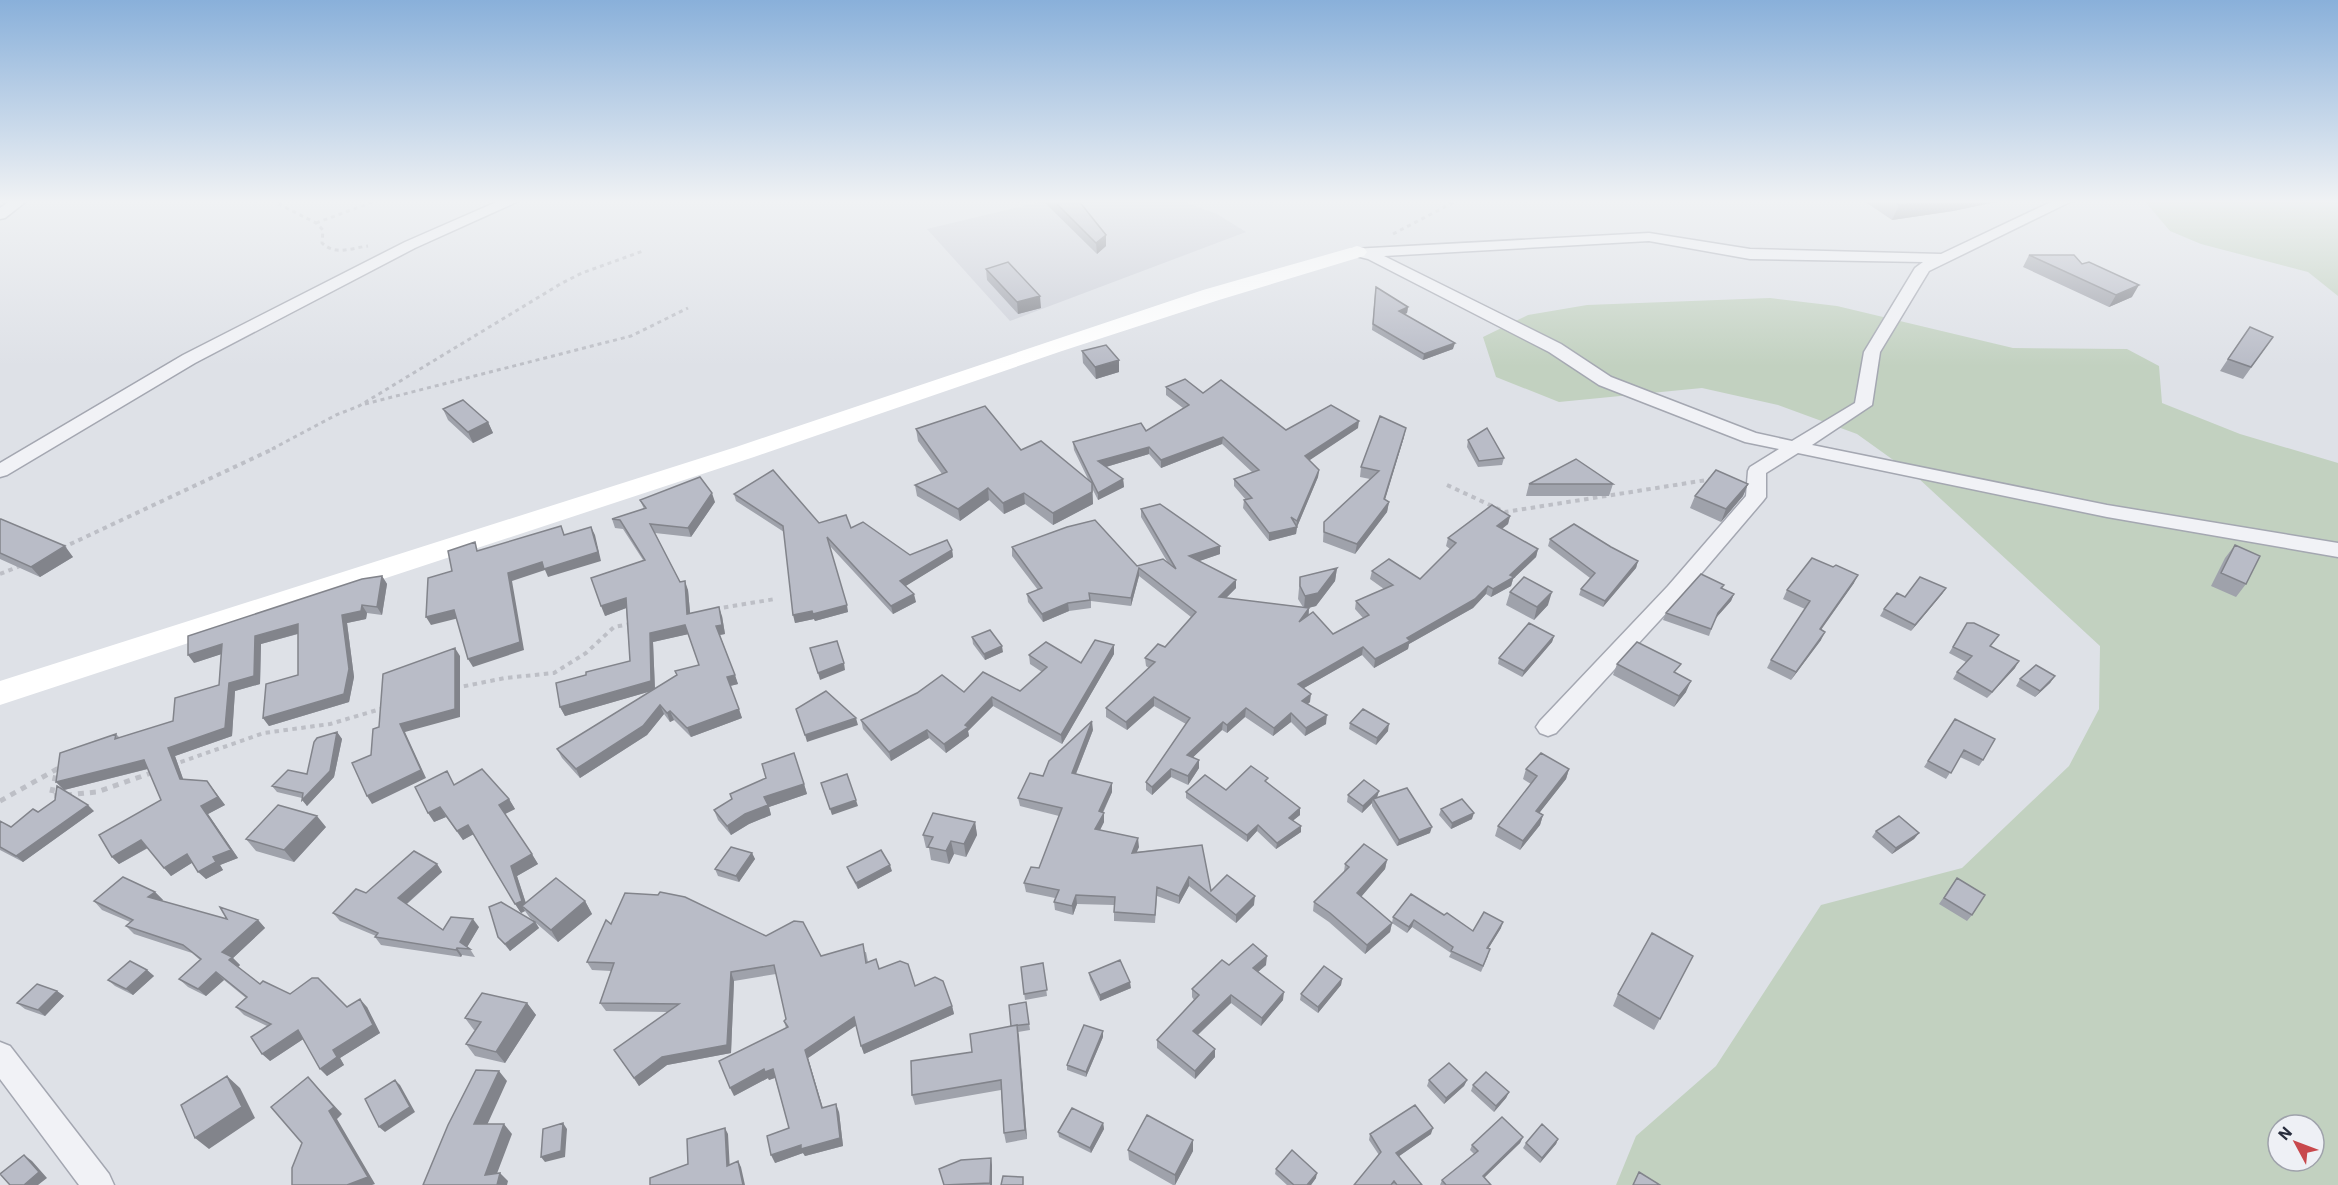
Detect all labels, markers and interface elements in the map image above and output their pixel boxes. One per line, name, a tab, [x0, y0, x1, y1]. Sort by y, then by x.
north arrow	[2266, 1113, 2326, 1173]
text: N	[2273, 1122, 2296, 1144]

